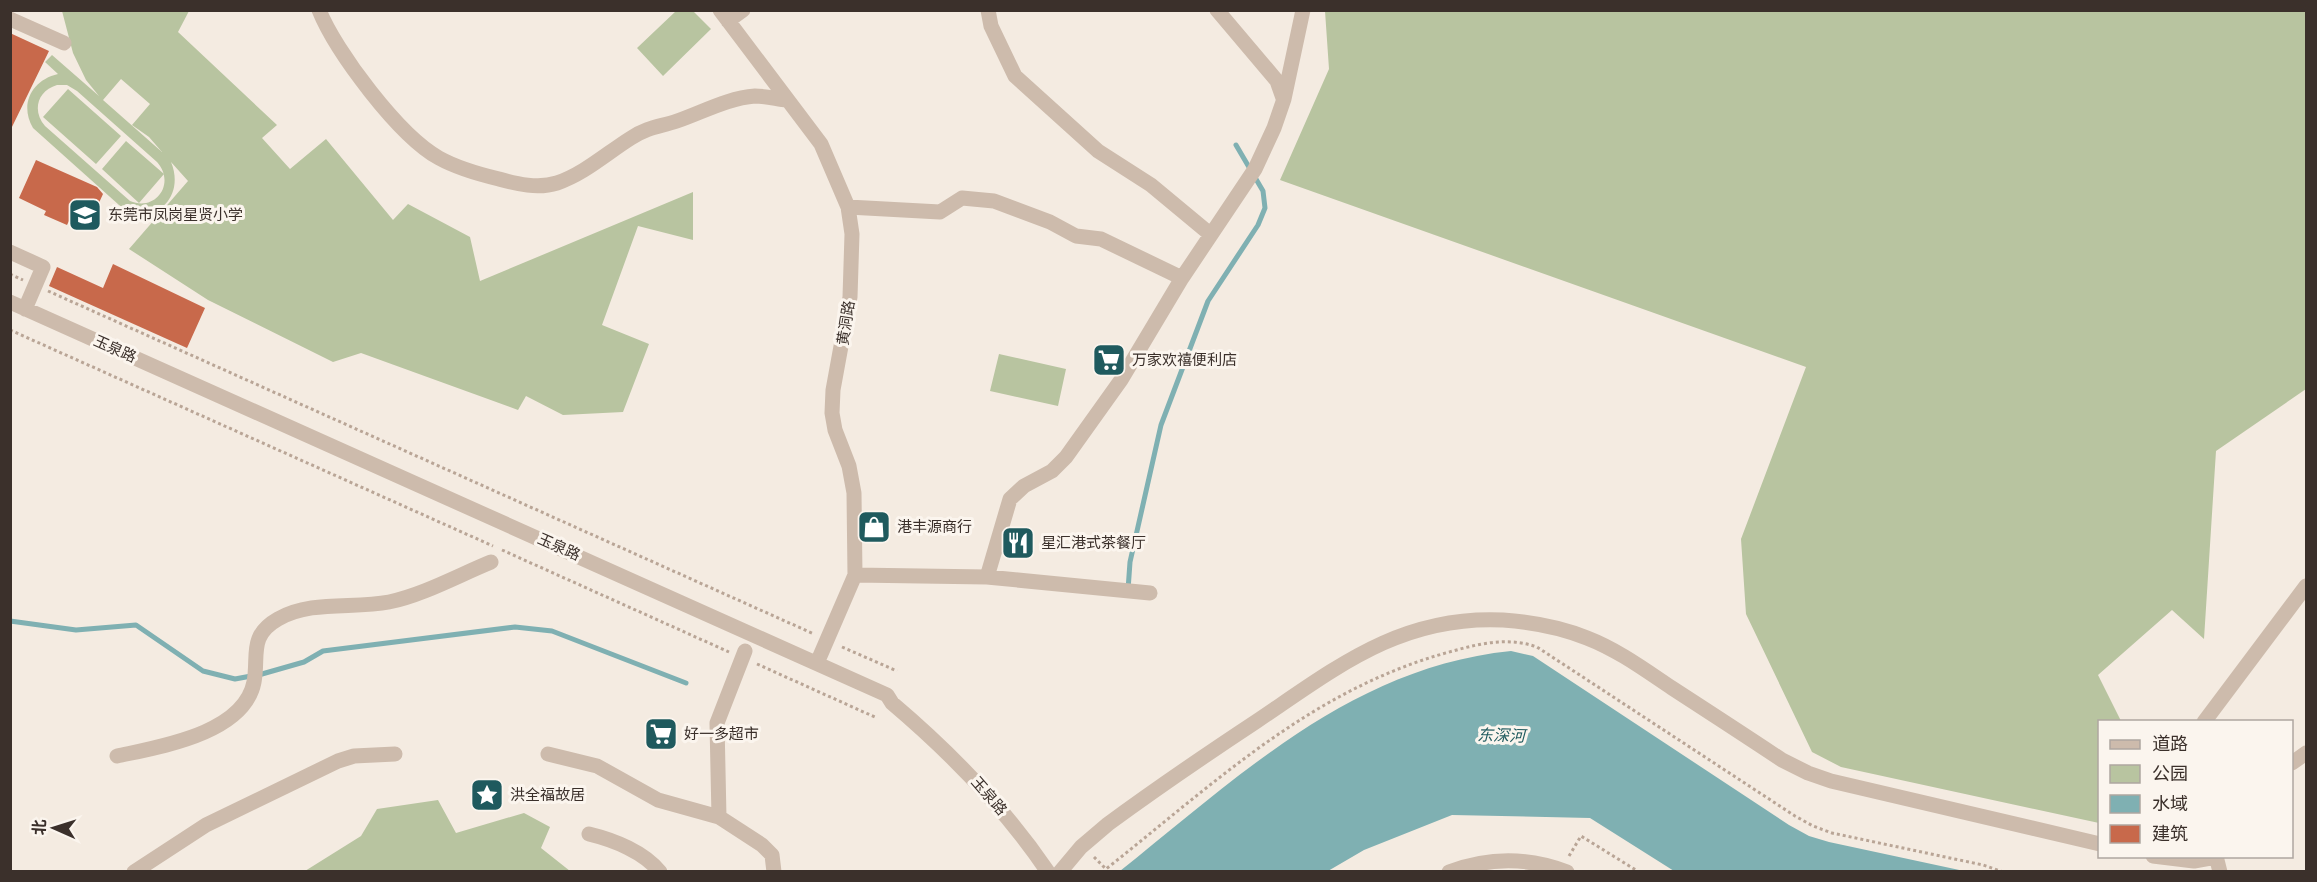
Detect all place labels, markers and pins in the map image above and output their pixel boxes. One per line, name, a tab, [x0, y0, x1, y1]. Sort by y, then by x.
school or university icon: 东莞市凤岗星贤小学	[67, 197, 103, 233]
place label: 东莞市凤岗星贤小学	[108, 204, 243, 225]
supermarket icon: 万家欢禧便利店	[1091, 342, 1127, 378]
place label: 万家欢禧便利店	[1132, 349, 1237, 370]
shop icon: 港丰源商行	[856, 509, 892, 545]
place label: 港丰源商行	[897, 516, 972, 537]
restaurant icon: 星汇港式茶餐厅	[1000, 525, 1036, 561]
place label: 星汇港式茶餐厅	[1041, 532, 1146, 553]
supermarket icon: 好一多超市	[643, 716, 679, 752]
place label: 好一多超市	[684, 723, 759, 744]
place icon: 洪全福故居	[469, 777, 505, 813]
place label: 洪全福故居	[510, 784, 585, 805]

